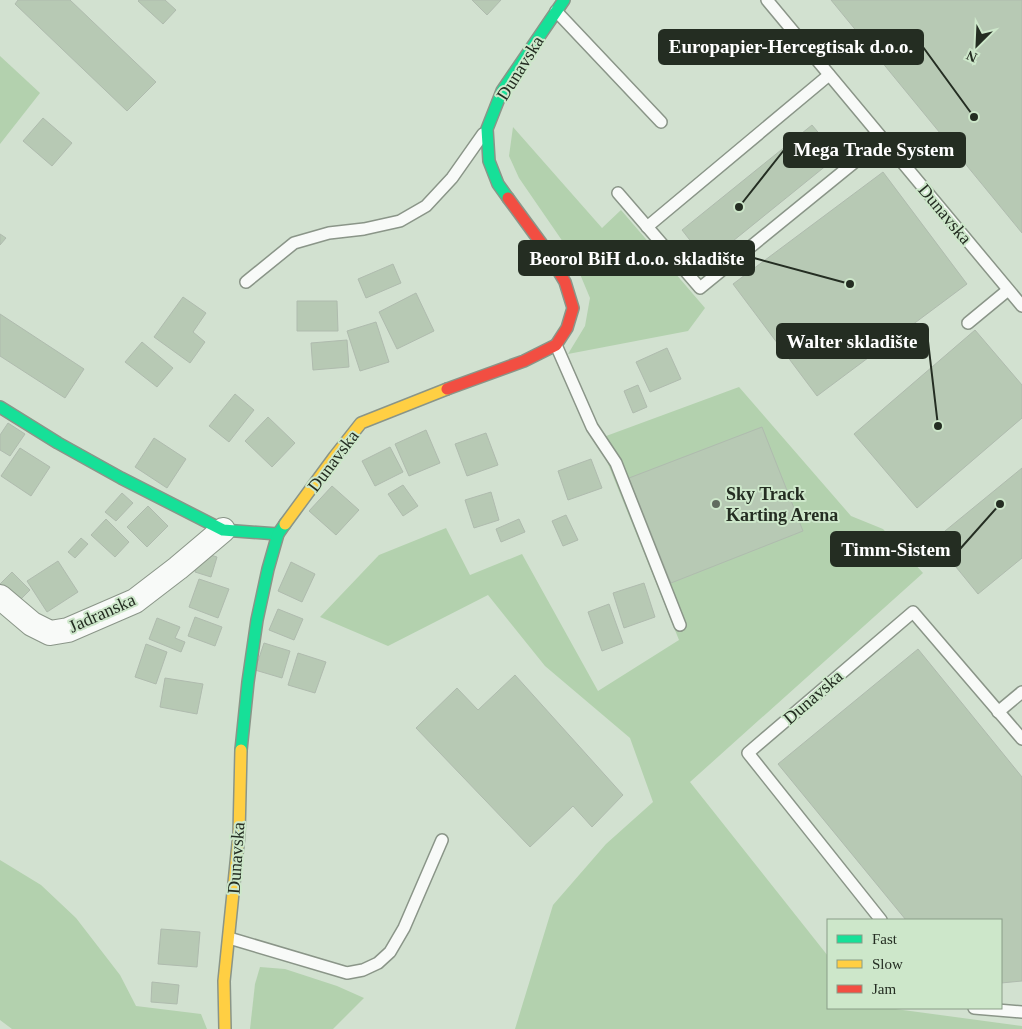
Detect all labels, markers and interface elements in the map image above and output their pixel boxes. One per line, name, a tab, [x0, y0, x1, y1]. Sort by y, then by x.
north arrow	[952, 20, 1002, 70]
callout: Europapier-Hercegtisak d.o.o.	[659, 30, 923, 64]
street label: Dunavska	[492, 32, 548, 104]
text: Europapier-Hercegtisak d.o.o.	[669, 36, 913, 57]
text: N	[964, 48, 980, 65]
callout: Mega Trade System	[784, 133, 965, 167]
text: Mega Trade System	[794, 139, 955, 160]
street label: Dunavska	[914, 180, 976, 248]
callout: Beorol BiH d.o.o. skladište	[519, 241, 754, 275]
text: Beorol BiH d.o.o. skladište	[529, 248, 745, 269]
callout: Walter skladište	[777, 324, 928, 358]
text: Walter skladište	[786, 331, 918, 352]
street label: Dunavska	[303, 426, 363, 496]
place label: Sky Track Karting Arena	[726, 484, 838, 525]
marker: Sky Track Karting Arena	[710, 498, 722, 510]
callout: Timm-Sistem	[831, 532, 960, 566]
text: Timm-Sistem	[841, 539, 951, 560]
street label: Jadranska	[66, 589, 138, 637]
street label: Dunavska	[779, 666, 847, 728]
street label: Dunavska	[224, 821, 248, 895]
legend	[827, 919, 1002, 1009]
text: Fast	[872, 931, 898, 947]
text: Slow	[872, 956, 903, 972]
text: Jam	[872, 981, 896, 997]

